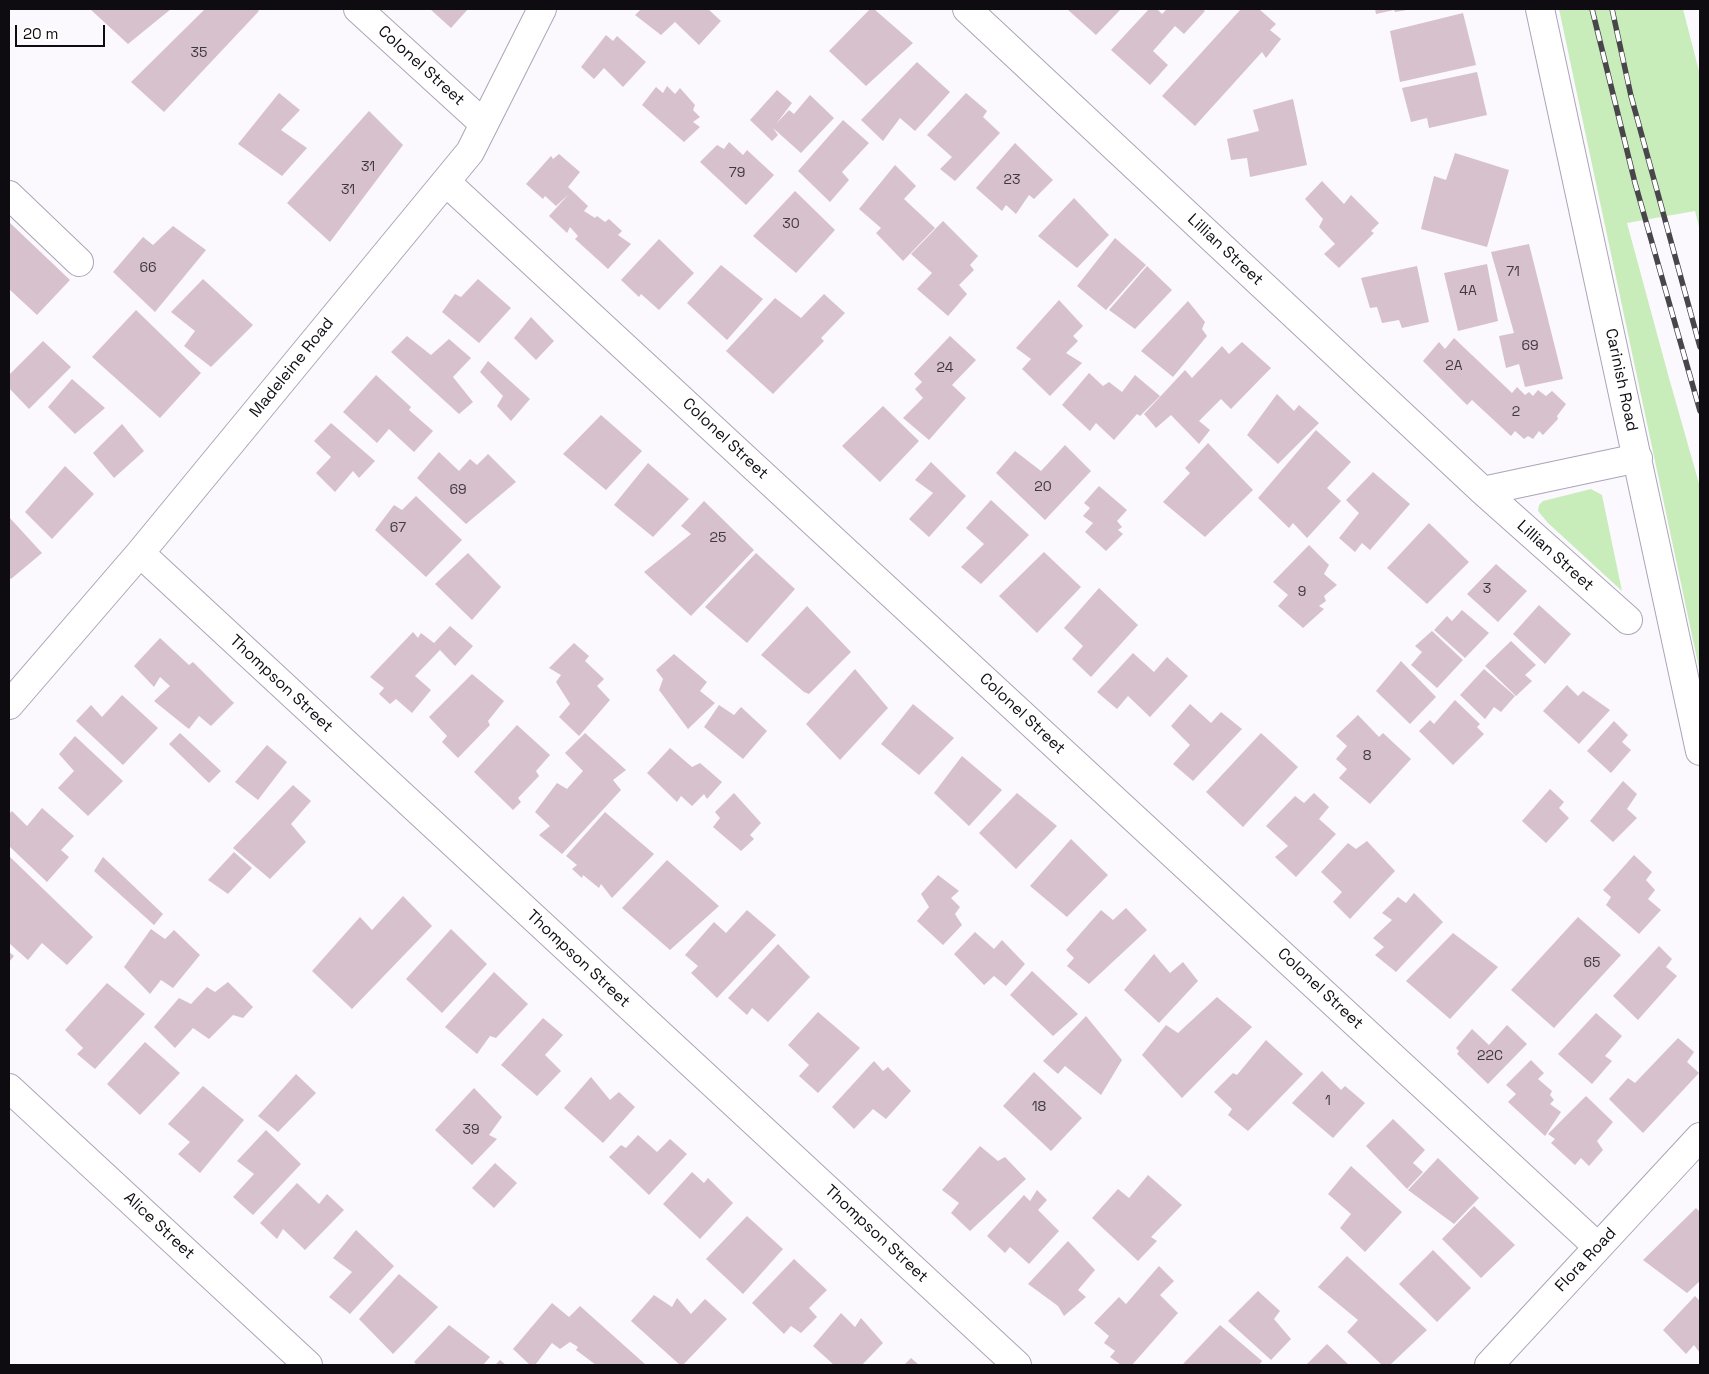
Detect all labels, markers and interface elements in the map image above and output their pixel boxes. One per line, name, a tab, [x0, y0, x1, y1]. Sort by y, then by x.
scale bar	[18, 15, 108, 47]
street label: Colonel Street	[374, 22, 468, 110]
text: 20 m	[23, 24, 58, 43]
house number: 35	[191, 45, 207, 61]
house number: 31	[361, 159, 375, 175]
house number: 79	[729, 165, 745, 181]
house number: 23	[1004, 172, 1020, 188]
house number: 31	[341, 182, 355, 198]
street label: Lillian Street	[1183, 210, 1267, 290]
house number: 30	[782, 216, 800, 232]
house number: 66	[139, 260, 157, 276]
house number: 71	[1506, 264, 1520, 280]
house number: 4A	[1459, 283, 1477, 299]
street label: Madeleine Road	[246, 314, 338, 422]
street label: Carinish Road	[1601, 327, 1641, 433]
house number: 69	[1521, 338, 1539, 354]
house number: 2A	[1445, 358, 1463, 374]
house number: 24	[937, 360, 953, 376]
street label: Colonel Street	[678, 394, 772, 484]
house number: 2	[1512, 404, 1520, 420]
house number: 20	[1034, 479, 1052, 495]
house number: 69	[449, 482, 467, 498]
street label: Lillian Street	[1513, 517, 1597, 595]
house number: 67	[390, 520, 406, 536]
house number: 25	[710, 530, 726, 546]
house number: 3	[1483, 581, 1491, 597]
house number: 9	[1298, 584, 1306, 600]
street label: Thompson Street	[225, 631, 337, 737]
street label: Colonel Street	[975, 669, 1069, 759]
house number: 8	[1363, 748, 1371, 764]
street label: Thompson Street	[522, 906, 634, 1012]
street label: Colonel Street	[1273, 944, 1367, 1034]
house number: 65	[1584, 955, 1600, 971]
house number: 22C	[1477, 1048, 1503, 1064]
house number: 1	[1325, 1093, 1331, 1109]
house number: 18	[1032, 1099, 1046, 1115]
house number: 39	[462, 1122, 480, 1138]
street label: Thompson Street	[820, 1181, 932, 1287]
street label: Alice Street	[120, 1188, 198, 1264]
street label: Flora Road	[1551, 1224, 1621, 1296]

